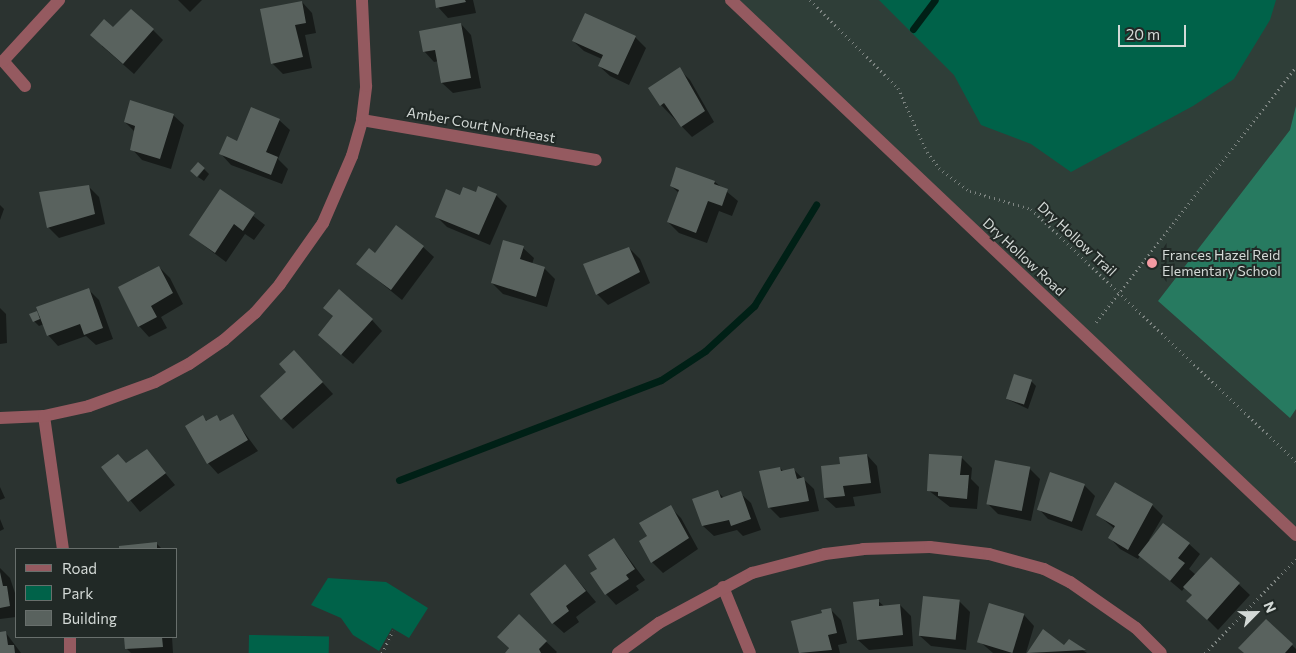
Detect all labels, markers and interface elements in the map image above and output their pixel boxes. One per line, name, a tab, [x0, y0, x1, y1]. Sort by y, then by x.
scale bar	[1121, 15, 1188, 47]
text: 20 m	[1126, 25, 1160, 43]
street label: Amber Court Northeast	[405, 104, 557, 146]
street label: Dry Hollow Trail	[1034, 198, 1120, 280]
street label: Dry Hollow Road	[979, 215, 1069, 299]
place label: Frances Hazel Reid Elementary School	[1162, 247, 1281, 280]
marker: Frances Hazel Reid Elementary School	[1146, 257, 1158, 269]
legend	[15, 548, 178, 638]
text: Road	[62, 559, 97, 577]
text: Park	[62, 584, 93, 602]
north arrow	[1231, 588, 1281, 638]
text: N	[1260, 599, 1280, 615]
text: Building	[62, 609, 117, 627]

